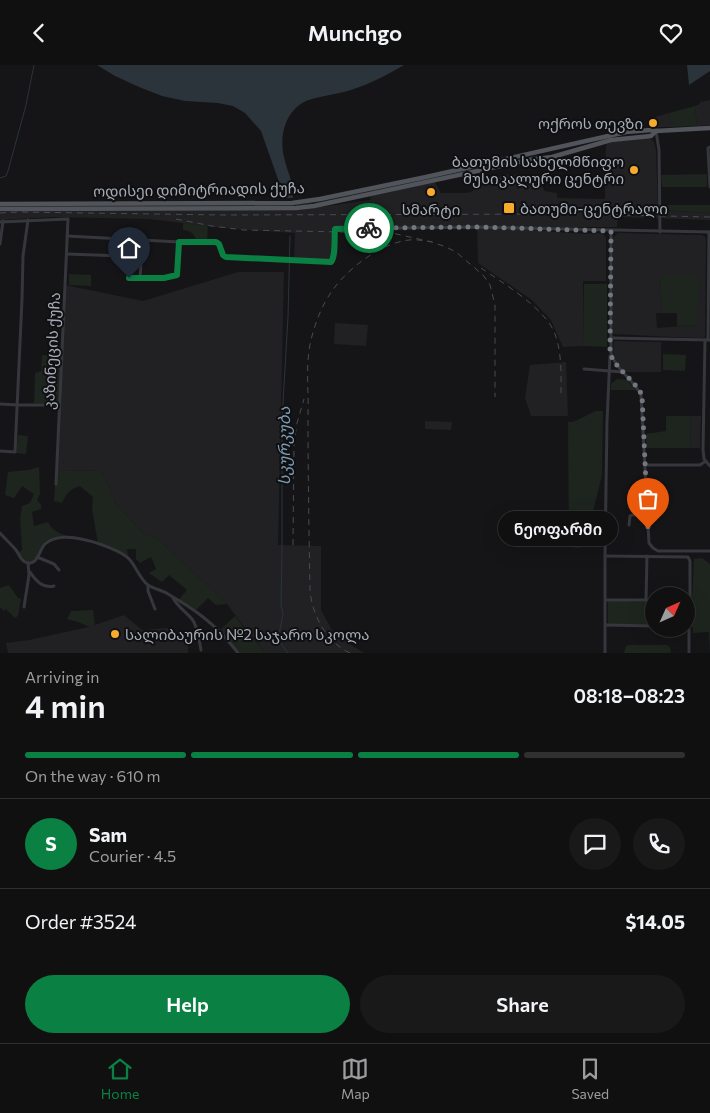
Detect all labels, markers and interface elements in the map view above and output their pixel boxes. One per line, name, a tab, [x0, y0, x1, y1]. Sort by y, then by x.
icon: back	[25, 19, 53, 47]
text: Munchgo	[308, 19, 402, 46]
icon: heart	[657, 19, 685, 47]
place label: ოქროს თევზი	[538, 114, 643, 133]
marker: ოქროს თევზი	[647, 117, 659, 129]
place label: ბათუმის სახელმწიფო მუსიკალური ცენტრი	[452, 152, 624, 188]
marker: ბათუმის სახელმწიფო მუსიკალური ცენტრი	[628, 164, 640, 176]
street label: ოდისეი დიმიტრიადის ქუჩა	[93, 178, 305, 201]
marker: სმარტი	[425, 186, 437, 198]
place label: ბათუმი-ცენტრალი	[520, 199, 668, 218]
place label: სმარტი	[402, 200, 460, 219]
marker: ბათუმი-ცენტრალი	[502, 201, 516, 215]
courier	[344, 203, 394, 253]
icon: bike	[355, 214, 383, 242]
pin	[108, 227, 150, 278]
icon: home	[115, 234, 143, 262]
street label: კაზინეცის ქუჩა	[39, 292, 64, 410]
water label: სკურკუბა	[274, 407, 294, 485]
pin	[627, 478, 669, 529]
icon: bag	[634, 485, 662, 513]
callout: ნეოფარმი	[498, 511, 618, 547]
text: ნეოფარმი	[514, 519, 602, 538]
north arrow	[645, 587, 695, 637]
map controls	[645, 587, 695, 637]
place label: სალიბაურის №2 საჯარო სკოლა	[125, 625, 369, 644]
marker: სალიბაურის №2 საჯარო სკოლა	[109, 628, 121, 640]
text: Arriving in	[25, 667, 99, 686]
text: 08:18–08:23	[574, 684, 685, 707]
text: 4 min	[25, 685, 106, 725]
text: On the way · 610 m	[25, 766, 161, 785]
button: chat	[569, 818, 621, 870]
button: phone	[633, 818, 685, 870]
text: Sam	[89, 823, 127, 846]
text: S	[45, 832, 57, 855]
text: Courier · 4.5	[89, 846, 176, 865]
text: Order #3524	[25, 910, 136, 933]
text: $14.05	[625, 910, 685, 933]
button: Help	[25, 975, 350, 1033]
button: Share	[360, 975, 685, 1033]
tab: Home	[101, 1055, 139, 1102]
tab: Map	[341, 1055, 370, 1102]
tab: Saved	[571, 1055, 609, 1102]

